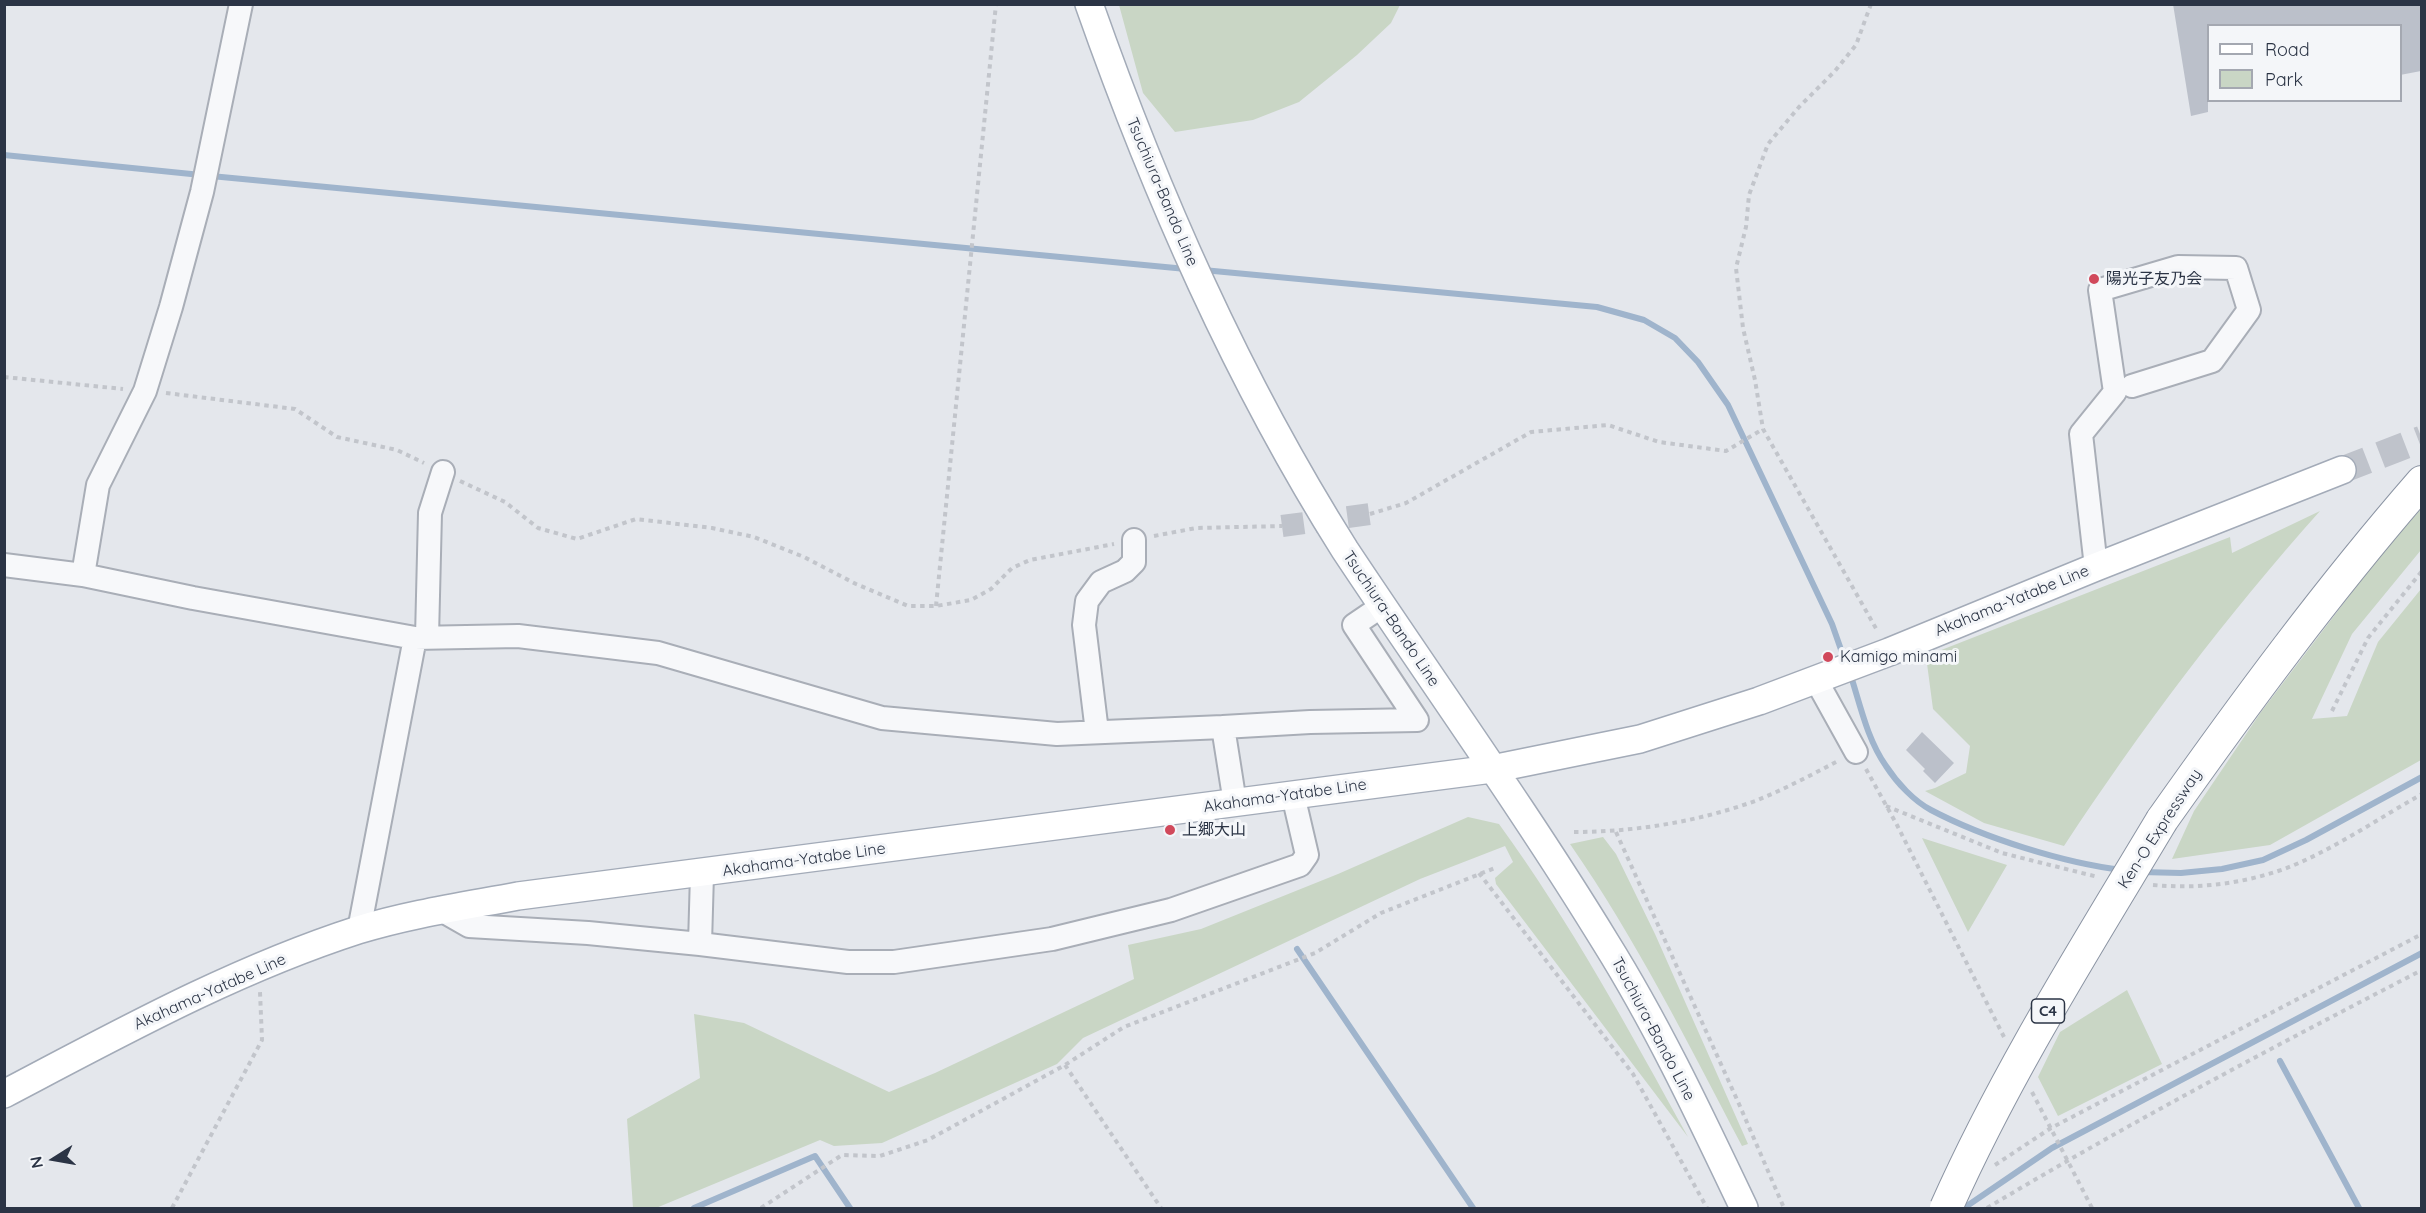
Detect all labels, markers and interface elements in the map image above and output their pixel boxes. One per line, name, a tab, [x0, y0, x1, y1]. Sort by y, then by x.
legend	[2207, 24, 2402, 102]
text: Road	[2265, 38, 2310, 61]
text: Park	[2265, 68, 2303, 91]
street label: Tsuchiura-Bando Line	[1122, 115, 1202, 269]
place label: 陽光子友乃会	[2106, 269, 2202, 289]
marker: 陽光子友乃会	[2087, 272, 2101, 286]
street label: Tsuchiura-Bando Line	[1338, 547, 1444, 691]
street label: Akahama-Yatabe Line	[1932, 561, 2092, 641]
place label: Kamigo minami	[1840, 647, 1957, 667]
marker: Kamigo minami	[1821, 650, 1835, 664]
street label: Ken-O Expressway	[2114, 766, 2206, 892]
street label: Akahama-Yatabe Line	[1202, 775, 1368, 817]
place label: 上郷大山	[1182, 820, 1246, 840]
marker: 上郷大山	[1163, 823, 1177, 837]
street label: Akahama-Yatabe Line	[721, 839, 887, 881]
street label: Akahama-Yatabe Line	[131, 950, 289, 1034]
street label: Tsuchiura-Bando Line	[1607, 954, 1699, 1104]
road number: C4	[2032, 999, 2064, 1023]
north arrow	[24, 1129, 84, 1189]
text: N	[25, 1155, 47, 1170]

